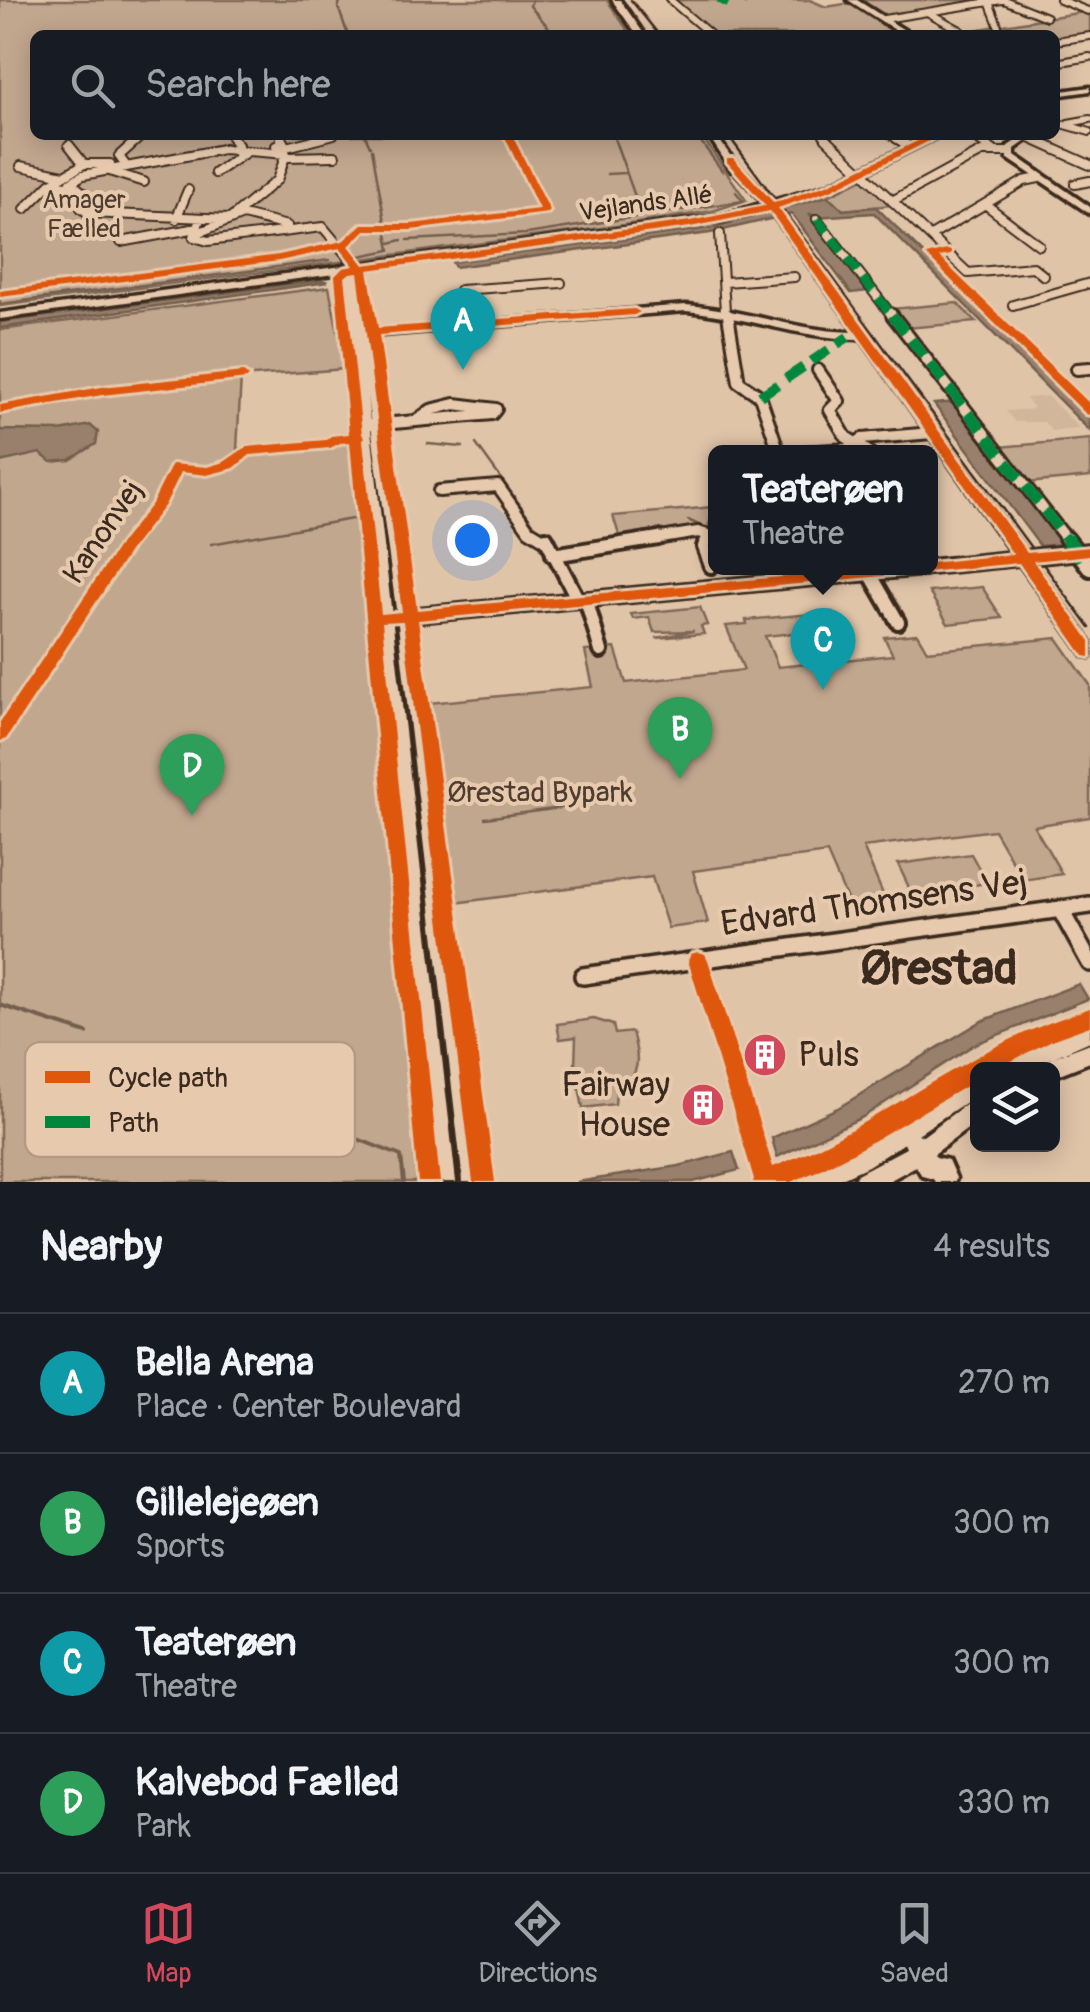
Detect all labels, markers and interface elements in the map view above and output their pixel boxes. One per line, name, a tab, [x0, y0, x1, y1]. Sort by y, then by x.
search box	[30, 30, 1060, 140]
icon: search	[65, 58, 120, 113]
text: Search here	[145, 61, 331, 109]
street label: Vejlands Allé	[577, 179, 715, 229]
park label: Amager Fælled	[42, 185, 126, 245]
pin: A	[430, 288, 496, 370]
popup	[708, 445, 938, 575]
text: Teaterøen	[742, 466, 904, 514]
street label: Kanonvej	[55, 473, 151, 591]
text: Theatre	[742, 514, 844, 554]
your location	[447, 515, 498, 566]
pin: C	[790, 608, 856, 690]
pin: B	[648, 696, 712, 779]
pin: D	[160, 734, 224, 816]
park label: Ørestad Bypark	[447, 774, 633, 811]
street label: Edvard Thomsens Vej	[718, 860, 1030, 946]
district label: Ørestad	[861, 939, 1017, 999]
building icon: Puls	[742, 1032, 788, 1078]
place label: Puls	[798, 1033, 859, 1077]
legend	[25, 1042, 355, 1157]
text: Cycle path	[108, 1061, 228, 1096]
map controls	[970, 1062, 1060, 1152]
button: layers	[970, 1062, 1060, 1152]
place label: Fairway House	[561, 1063, 670, 1147]
building icon: Fairway House	[680, 1082, 726, 1128]
text: Path	[108, 1106, 159, 1141]
text: Nearby	[40, 1221, 162, 1273]
text: 4 results	[933, 1227, 1050, 1267]
text: Bella Arena	[135, 1339, 314, 1387]
text: A	[62, 1363, 83, 1403]
text: 270 m	[958, 1363, 1050, 1403]
text: Place · Center Boulevard	[135, 1387, 462, 1427]
text: Gillelejeøen	[135, 1479, 319, 1527]
text: B	[63, 1503, 82, 1543]
text: 300 m	[953, 1503, 1050, 1543]
text: Sports	[135, 1527, 225, 1567]
text: Teaterøen	[135, 1619, 297, 1667]
text: C	[63, 1643, 82, 1683]
text: 300 m	[953, 1643, 1050, 1683]
text: Theatre	[135, 1667, 237, 1707]
text: Kalvebod Fælled	[135, 1759, 399, 1807]
text: D	[62, 1783, 83, 1823]
text: 330 m	[957, 1783, 1050, 1823]
text: Park	[135, 1807, 191, 1847]
tab: Map	[141, 1896, 196, 1991]
tab: Directions	[478, 1896, 597, 1991]
tab: Saved	[879, 1896, 949, 1991]

